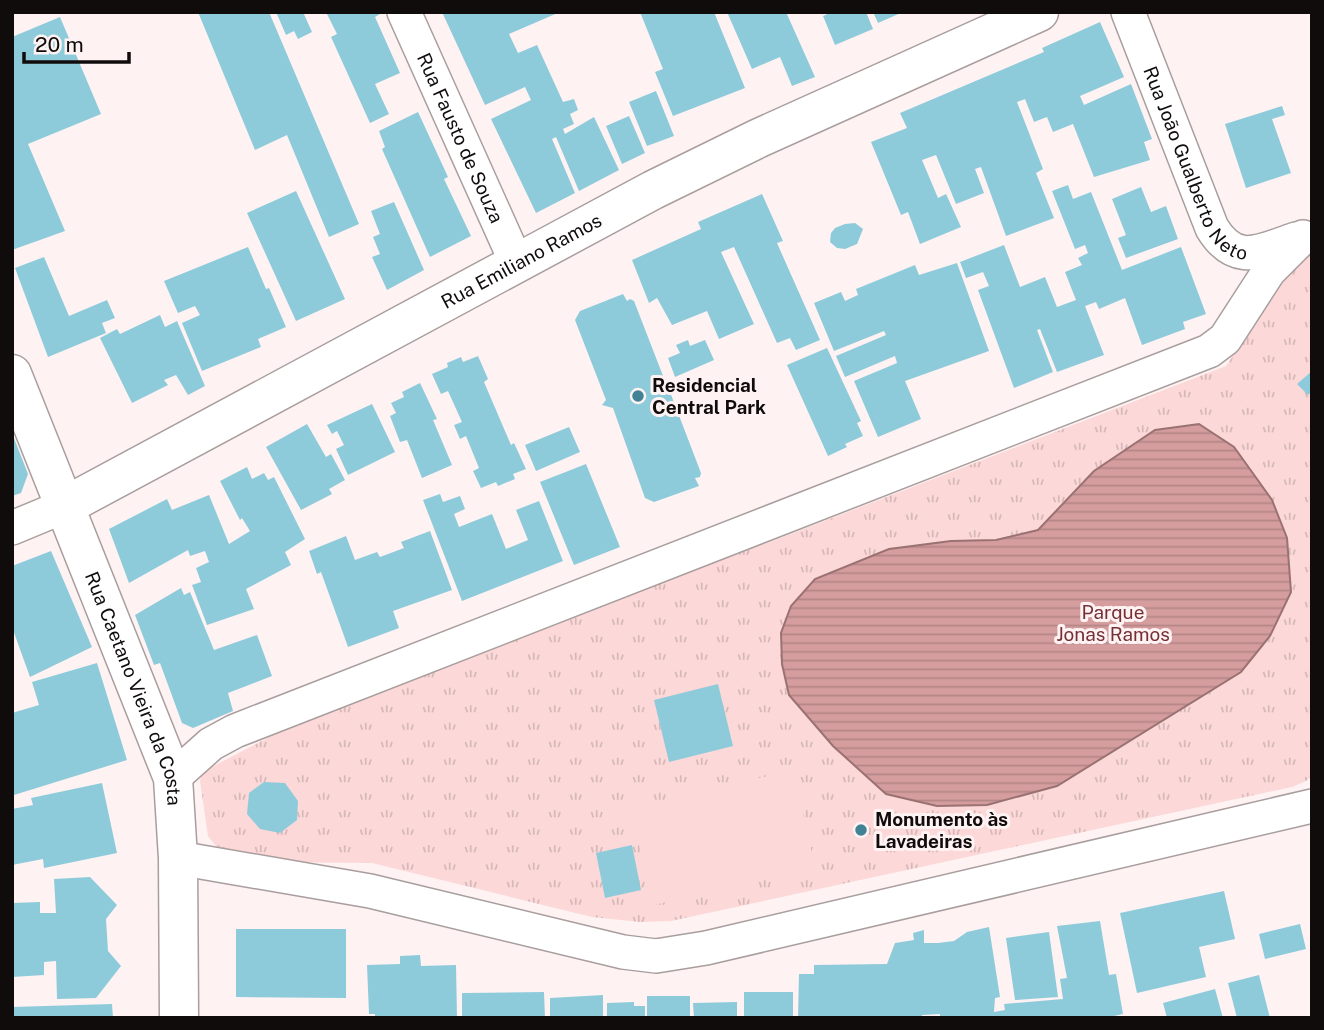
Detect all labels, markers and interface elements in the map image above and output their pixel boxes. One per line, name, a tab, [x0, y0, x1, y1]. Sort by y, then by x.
scale bar	[24, 21, 130, 65]
text: 20 m	[35, 32, 84, 57]
street label: Rua Fausto de Souza	[413, 50, 508, 226]
street label: Rua João Gualberto Neto	[1139, 63, 1249, 264]
street label: Rua Emiliano Ramos	[437, 209, 605, 313]
place label: Residencial Central Park	[652, 374, 766, 418]
marker: Residencial Central Park	[630, 388, 646, 404]
street label: Rua Caetano Vieira da Costa	[81, 568, 186, 806]
park label: Parque Jonas Ramos	[1056, 601, 1170, 645]
place label: Monumento às Lavadeiras	[875, 808, 1008, 852]
marker: Monumento às Lavadeiras	[853, 822, 869, 838]

